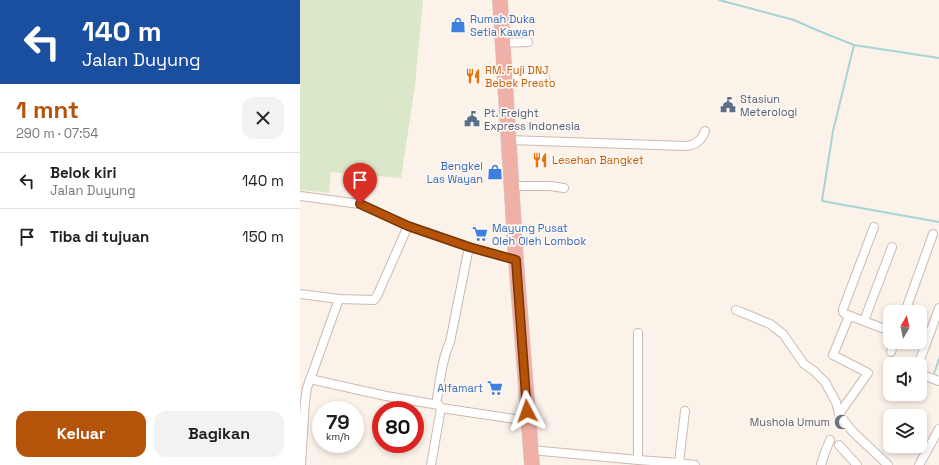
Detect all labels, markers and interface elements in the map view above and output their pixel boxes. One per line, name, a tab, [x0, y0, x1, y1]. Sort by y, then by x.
place label: Rumah Duka Setia Kawan	[470, 12, 536, 39]
text: 140 m	[82, 13, 162, 49]
icon: left	[16, 16, 68, 68]
shop icon: Rumah Duka Setia Kawan	[449, 16, 467, 34]
text: Jalan Duyung	[82, 48, 201, 71]
place label: RM. Fuji DNJ Bebek Presto	[485, 63, 556, 90]
restaurant icon: RM. Fuji DNJ Bebek Presto	[464, 67, 482, 85]
place label: Stasiun Meterologi	[740, 92, 797, 119]
text: 1 mnt	[16, 94, 79, 125]
public building icon: Stasiun Meterologi	[719, 96, 737, 114]
button: close	[242, 97, 284, 139]
place label: Pt. Freight Express Indonesia	[484, 106, 581, 133]
public building icon: Pt. Freight Express Indonesia	[463, 110, 481, 128]
text: 290 m · 07:54	[16, 125, 98, 142]
restaurant icon: Lesehan Bangket	[531, 151, 549, 169]
place label: Lesehan Bangket	[552, 153, 644, 167]
place label: Bengkel Las Wayan	[427, 159, 483, 186]
text: Belok kiri	[50, 163, 116, 182]
pin	[343, 163, 377, 204]
shop icon: Bengkel Las Wayan	[486, 163, 504, 181]
icon: arrive	[349, 169, 371, 191]
icon: left	[16, 170, 38, 192]
text: 140 m	[242, 171, 284, 190]
text: Jalan Duyung	[50, 182, 136, 199]
place label: Mayung Pusat Oleh Oleh Lombok	[492, 221, 586, 248]
supermarket icon: Mayung Pusat Oleh Oleh Lombok	[471, 225, 489, 243]
icon: arrive	[16, 226, 38, 248]
text: Tiba di tujuan	[50, 227, 149, 246]
text: 150 m	[242, 227, 284, 246]
north arrow	[883, 305, 927, 349]
map controls	[883, 305, 927, 453]
button: sound	[883, 357, 927, 401]
supermarket icon: Alfamart	[486, 379, 504, 397]
place label: Alfamart	[437, 381, 483, 395]
position arrow	[506, 390, 548, 432]
speed limit sign: 80	[372, 401, 424, 453]
text: 79	[326, 409, 350, 435]
button: layers	[883, 409, 927, 453]
button: Keluar	[16, 411, 146, 457]
button: Bagikan	[154, 411, 284, 457]
mosque icon: Mushola Umum	[833, 413, 851, 431]
place label: Mushola Umum	[750, 415, 830, 429]
text: km/h	[326, 430, 350, 443]

